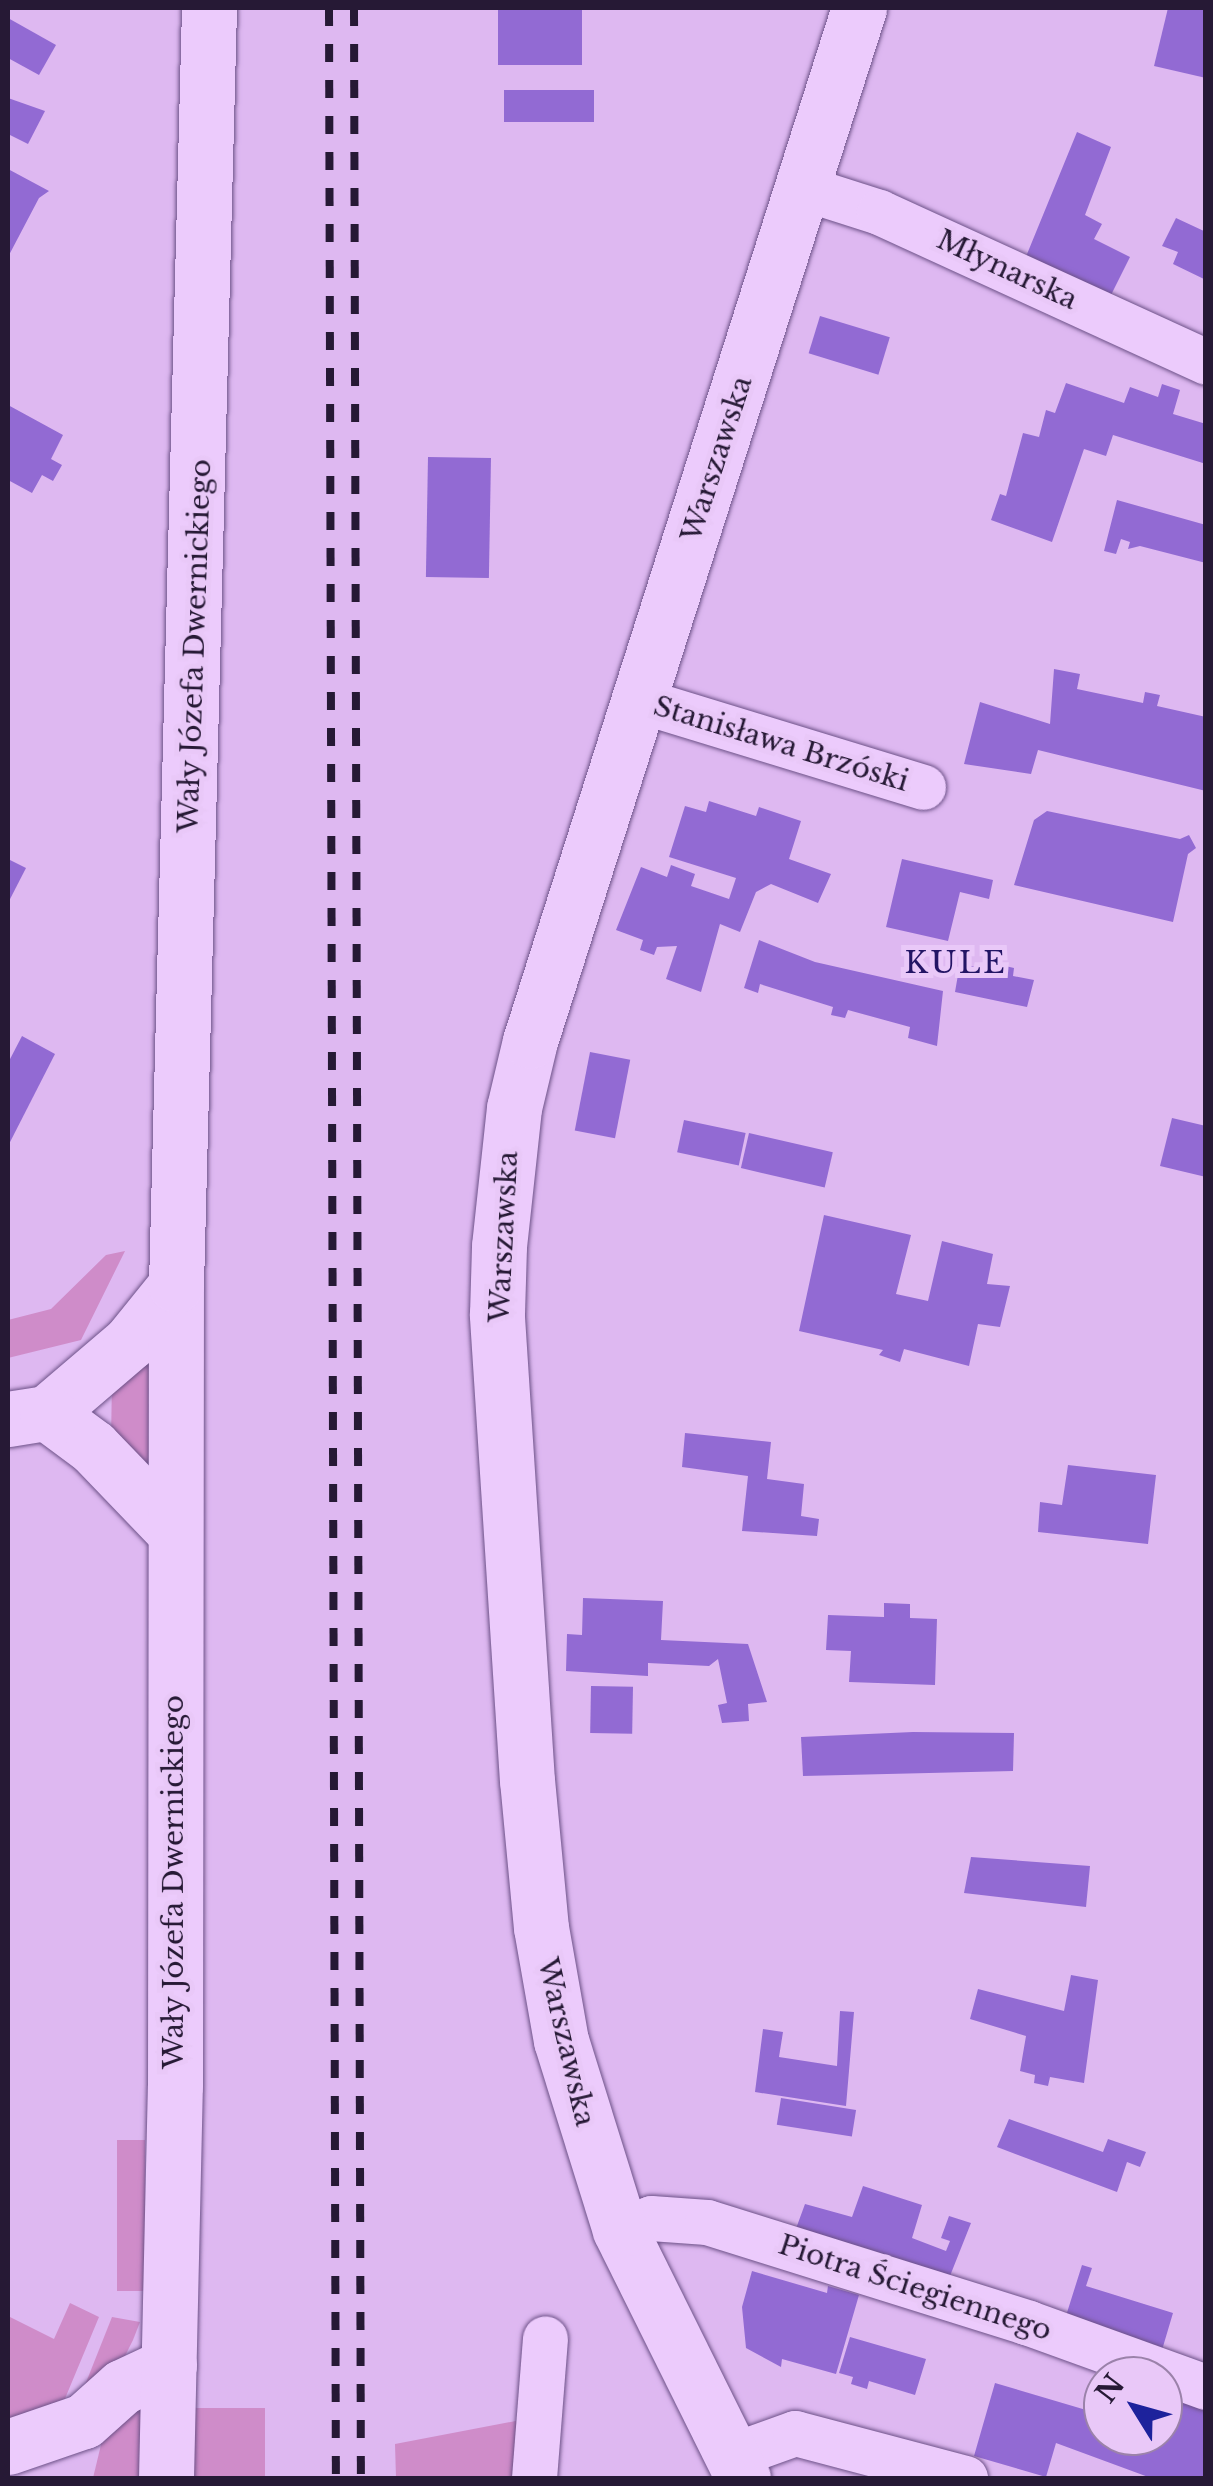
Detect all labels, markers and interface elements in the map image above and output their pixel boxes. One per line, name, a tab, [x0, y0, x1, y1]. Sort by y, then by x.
street label: Młynarska	[931, 223, 1083, 317]
street label: Warszawska	[674, 372, 760, 546]
street label: Wały Józefa Dwernickiego	[172, 458, 218, 834]
street label: Stanisława Brzóski	[649, 689, 913, 799]
district label: KULE	[905, 945, 1007, 981]
street label: Warszawska	[483, 1150, 525, 1324]
street label: Wały Józefa Dwernickiego	[157, 1694, 191, 2070]
street label: Warszawska	[530, 1955, 602, 2129]
street label: Piotra Ściegiennego	[774, 2228, 1056, 2348]
north arrow	[1083, 2356, 1183, 2456]
text: N	[1088, 2368, 1132, 2410]

